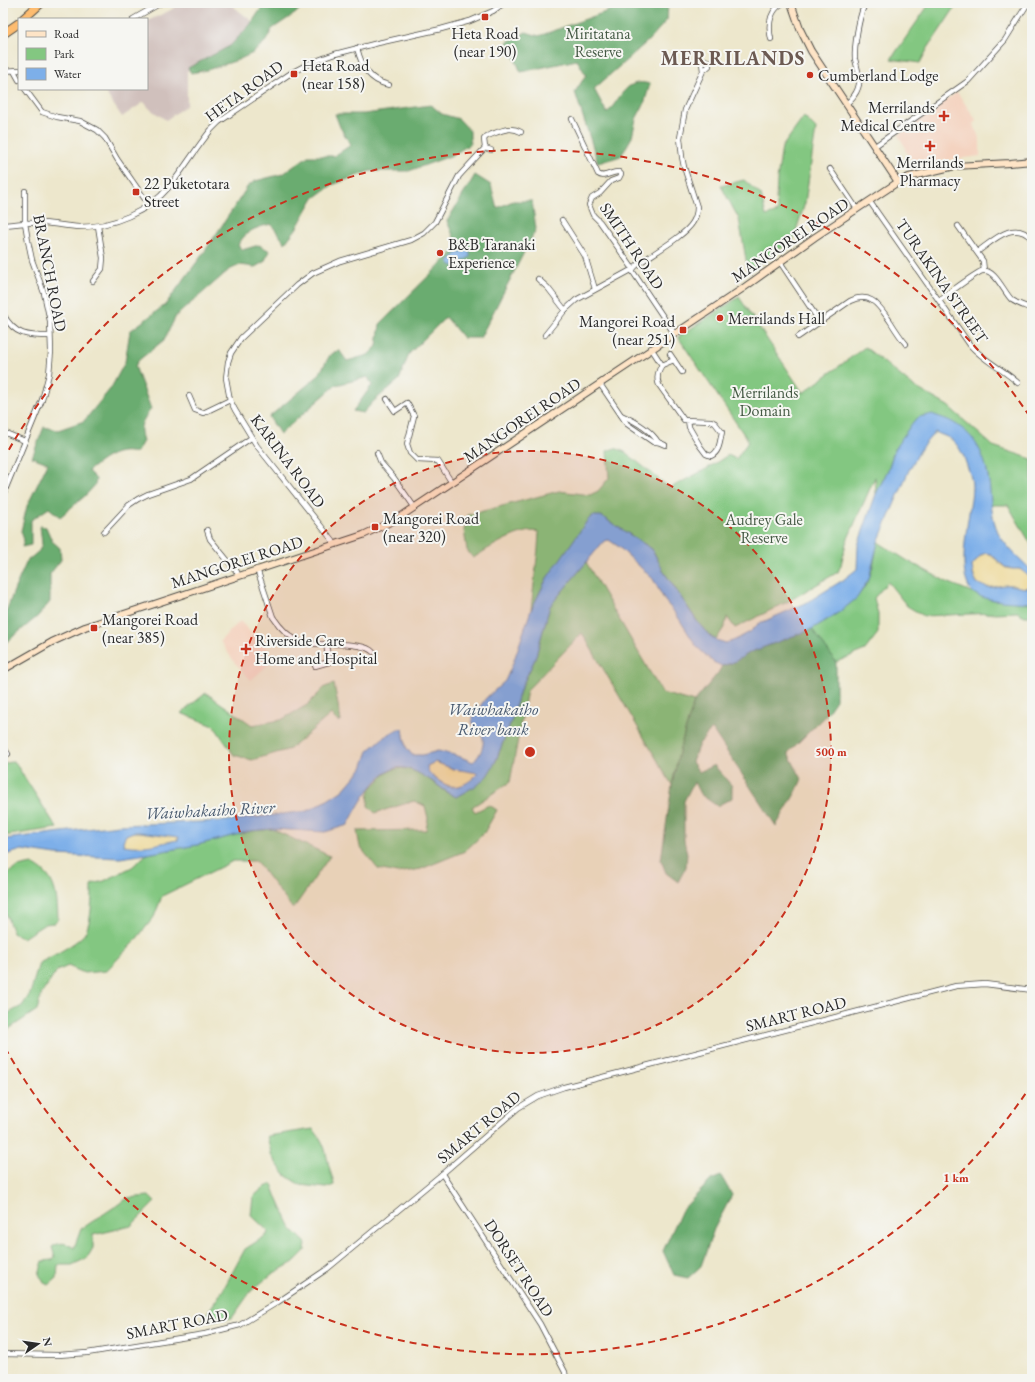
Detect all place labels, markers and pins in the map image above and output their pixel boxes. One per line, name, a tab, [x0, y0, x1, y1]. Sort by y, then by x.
marker: Heta Road (near 190)	[480, 12, 490, 22]
place label: Heta Road (near 190)	[451, 23, 520, 62]
place label: Heta Road (near 158)	[302, 55, 370, 94]
place label: Cumberland Lodge	[818, 65, 939, 86]
marker: Heta Road (near 158)	[289, 69, 299, 79]
marker: Cumberland Lodge	[805, 70, 815, 80]
place label: Merrilands Medical Centre	[840, 97, 935, 136]
marker: Merrilands Medical Centre	[938, 110, 950, 122]
marker: Merrilands Pharmacy	[925, 141, 935, 151]
place label: Merrilands Pharmacy	[897, 152, 963, 191]
place label: 22 Puketotara Street	[144, 173, 230, 212]
marker: 22 Puketotara Street	[131, 187, 141, 197]
place label: B&B Taranaki Experience	[448, 234, 536, 273]
marker: B&B Taranaki Experience	[435, 248, 445, 258]
place label: Merrilands Hall	[728, 308, 825, 329]
place label: Mangorei Road (near 251)	[579, 311, 676, 350]
marker: Merrilands Hall	[715, 313, 725, 323]
marker: Mangorei Road (near 251)	[678, 325, 688, 335]
place label: Mangorei Road (near 320)	[383, 508, 480, 547]
marker: Mangorei Road (near 320)	[370, 522, 380, 532]
place label: Mangorei Road (near 385)	[102, 609, 199, 648]
marker: Mangorei Road (near 385)	[89, 623, 99, 633]
place label: Riverside Care Home and Hospital	[255, 630, 378, 669]
marker: Riverside Care Home and Hospital	[240, 643, 252, 655]
centre of rings	[523, 745, 537, 759]

